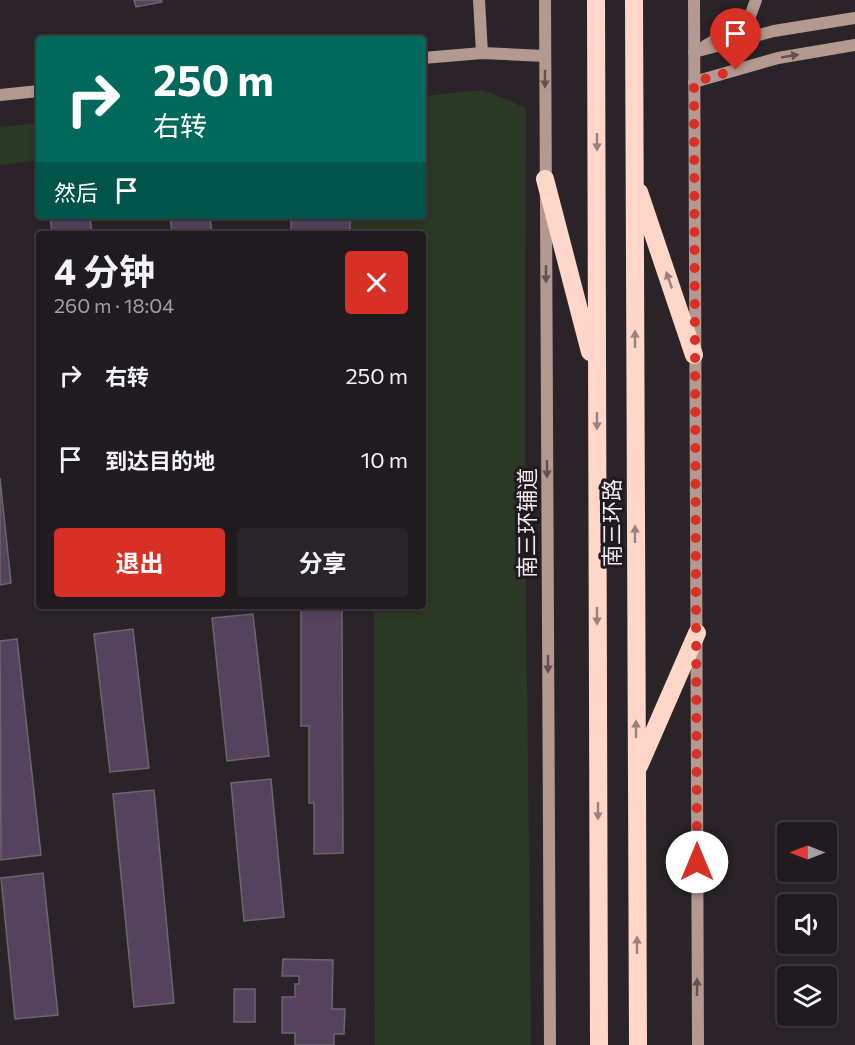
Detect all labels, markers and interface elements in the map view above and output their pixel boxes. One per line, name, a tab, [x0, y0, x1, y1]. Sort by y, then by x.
pin	[710, 8, 761, 70]
icon: arrive	[719, 17, 752, 50]
one-way arrow	[781, 51, 800, 60]
text: 250 m	[153, 53, 274, 105]
icon: right	[54, 60, 132, 138]
one-way arrow	[540, 70, 550, 89]
text: 右转	[153, 109, 207, 142]
one-way arrow	[592, 133, 602, 152]
icon: arrive	[110, 174, 143, 207]
text: 然后	[54, 179, 98, 206]
text: 4 分钟	[54, 248, 155, 292]
button: close	[345, 251, 408, 314]
one-way arrow	[541, 265, 551, 284]
one-way arrow	[663, 271, 673, 289]
text: 260 m · 18:04	[54, 293, 174, 317]
one-way arrow	[630, 329, 640, 348]
icon: right	[54, 359, 87, 392]
text: 250 m	[345, 362, 408, 389]
text: 右转	[105, 363, 149, 390]
one-way arrow	[592, 412, 602, 431]
icon: arrive	[54, 443, 87, 476]
text: 10 m	[361, 446, 408, 473]
text: 到达目的地	[105, 447, 215, 474]
one-way arrow	[542, 460, 552, 479]
street label: 南三环辅道	[513, 468, 540, 578]
street label: 南三环路	[598, 479, 625, 567]
one-way arrow	[630, 524, 640, 543]
button: 退出	[54, 528, 225, 597]
button: 分享	[237, 528, 408, 597]
one-way arrow	[592, 607, 602, 626]
one-way arrow	[543, 655, 553, 674]
one-way arrow	[631, 719, 641, 738]
one-way arrow	[593, 802, 603, 821]
north arrow	[777, 822, 837, 882]
map controls	[777, 822, 837, 1026]
position arrow	[665, 830, 729, 894]
button: sound	[777, 894, 837, 954]
one-way arrow	[632, 935, 642, 954]
button: layers	[777, 966, 837, 1026]
one-way arrow	[692, 977, 702, 996]

